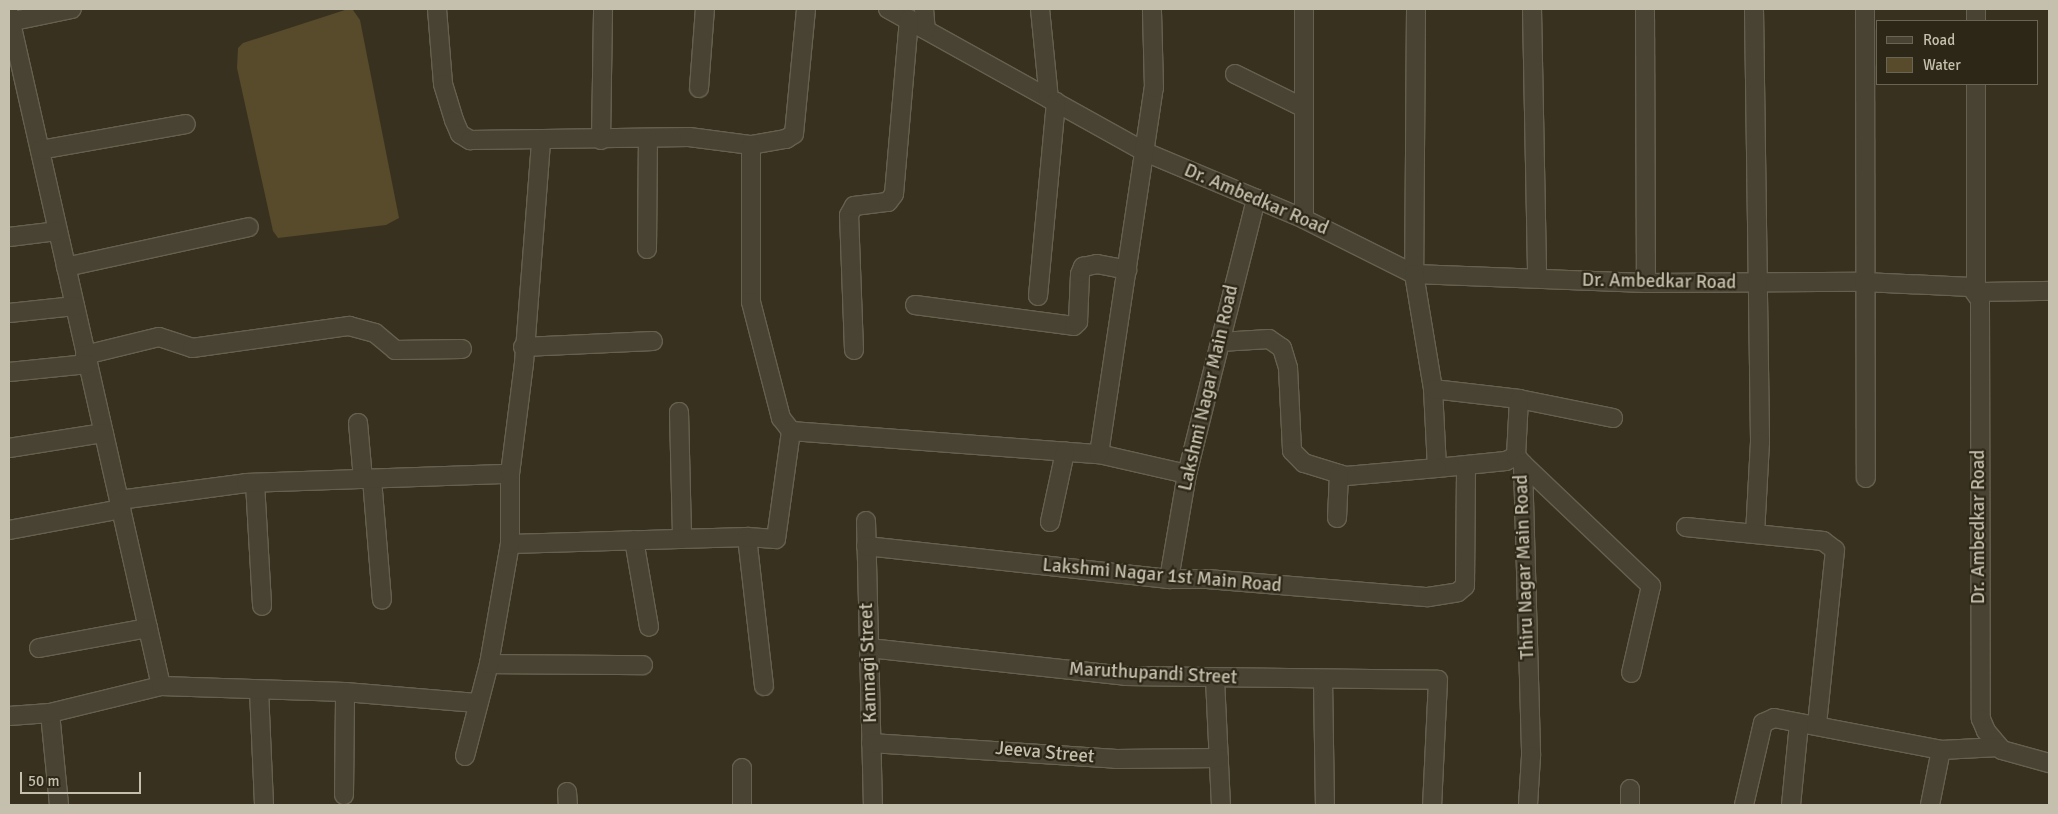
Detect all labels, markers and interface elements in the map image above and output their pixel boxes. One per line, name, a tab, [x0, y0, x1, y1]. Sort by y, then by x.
legend	[1876, 20, 2038, 85]
text: Road	[1923, 31, 1955, 49]
text: Water	[1923, 56, 1961, 74]
street label: Dr. Ambedkar Road	[1180, 159, 1332, 241]
street label: Dr. Ambedkar Road	[1582, 269, 1736, 295]
street label: Lakshmi Nagar Main Road	[1174, 283, 1244, 493]
street label: Dr. Ambedkar Road	[1968, 450, 1990, 604]
street label: Thiru Nagar Main Road	[1510, 474, 1540, 660]
street label: Lakshmi Nagar 1st Main Road	[1041, 554, 1283, 598]
street label: Kannagi Street	[856, 603, 882, 723]
street label: Maruthupandi Street	[1068, 658, 1238, 690]
street label: Jeeva Street	[995, 737, 1095, 769]
scale bar	[22, 762, 144, 794]
text: 50 m	[28, 772, 59, 790]

